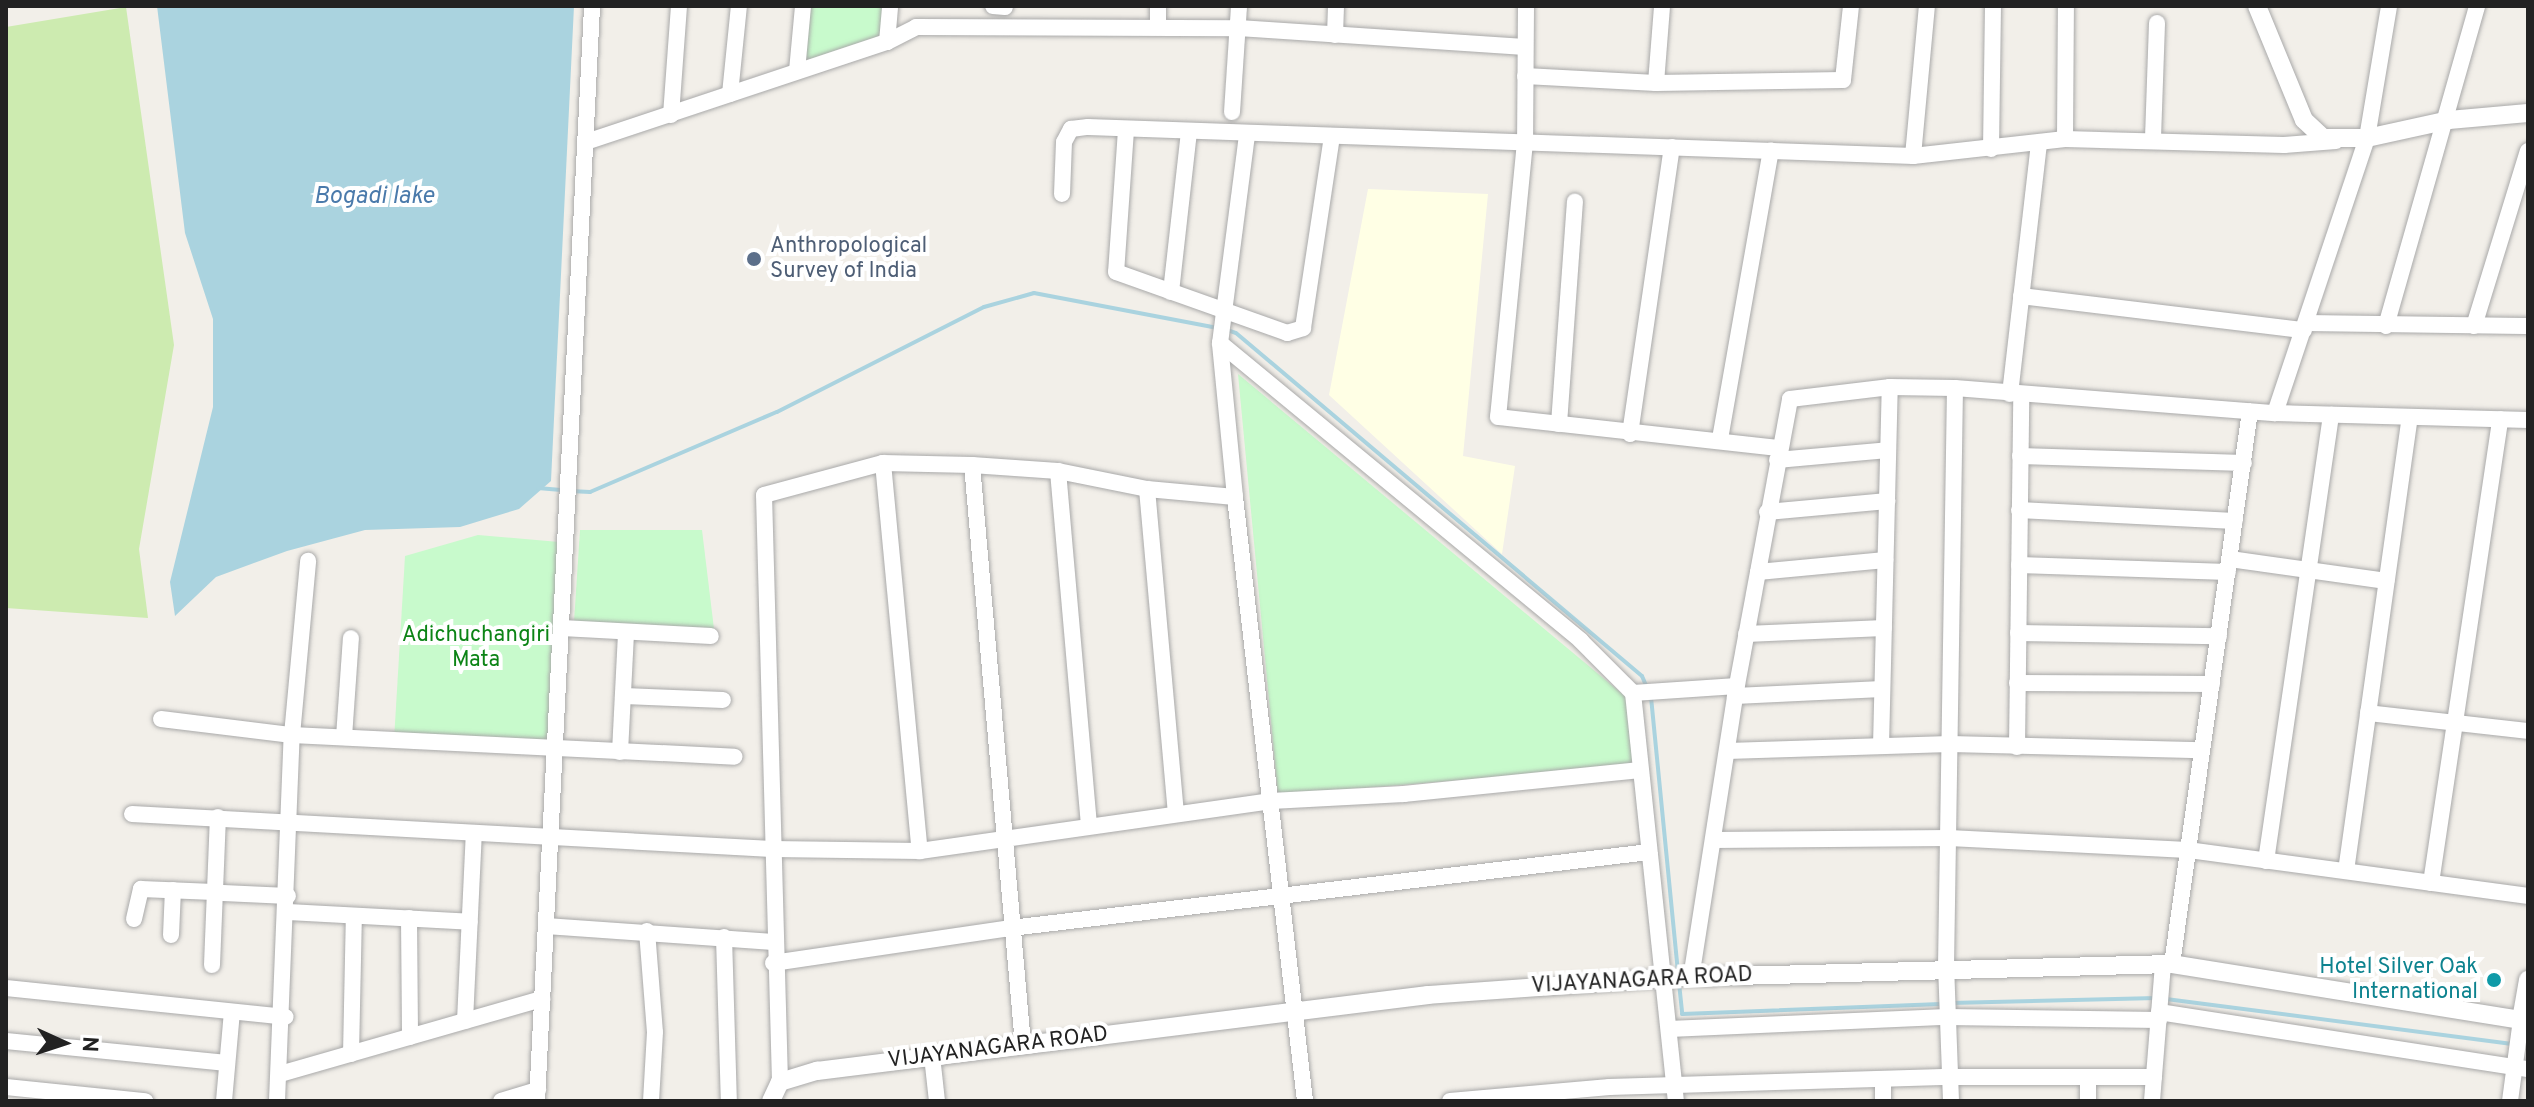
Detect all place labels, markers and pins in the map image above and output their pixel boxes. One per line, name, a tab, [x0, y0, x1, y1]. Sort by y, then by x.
place label: Anthropological Survey of India	[770, 233, 927, 284]
marker: Anthropological Survey of India	[745, 250, 763, 268]
place label: Hotel Silver Oak International	[2319, 954, 2478, 1006]
marker: Hotel Silver Oak International	[2485, 971, 2503, 989]

